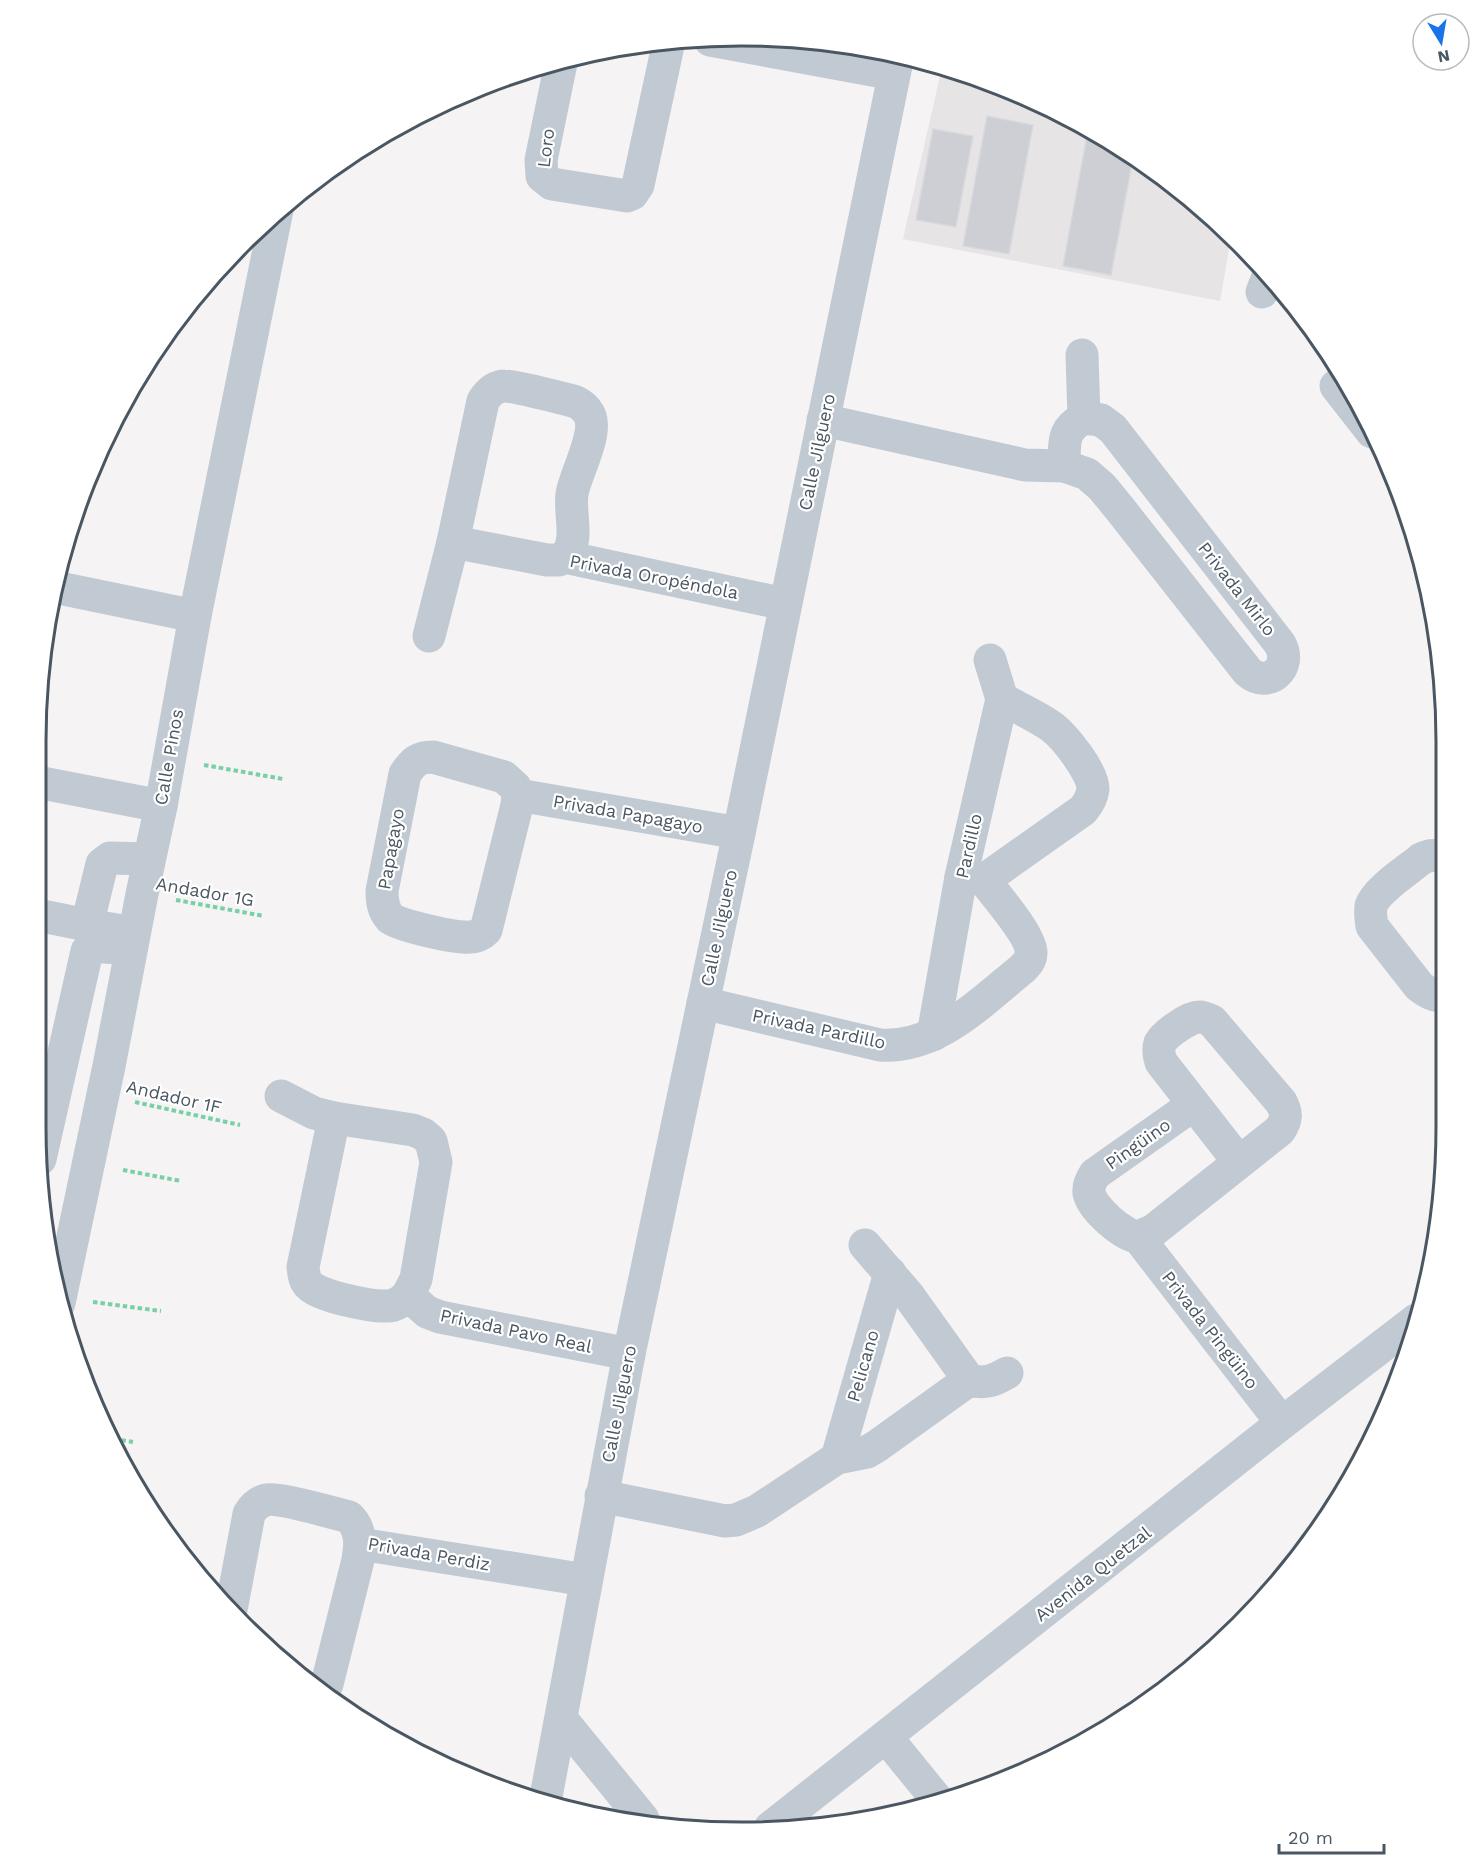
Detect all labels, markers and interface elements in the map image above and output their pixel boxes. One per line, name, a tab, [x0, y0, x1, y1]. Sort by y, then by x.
north arrow	[1411, 12, 1471, 72]
text: N	[1436, 46, 1451, 67]
street label: Loro	[533, 127, 558, 169]
street label: Calle Jilguero	[794, 392, 839, 512]
street label: Privada Mirlo	[1194, 538, 1281, 640]
street label: Privada Oropéndola	[568, 550, 740, 603]
street label: Calle Pinos	[150, 707, 187, 807]
street label: Privada Papagayo	[552, 790, 705, 837]
street label: Papagayo	[373, 807, 408, 891]
street label: Pardillo	[951, 811, 986, 880]
street label: Calle Jilguero	[696, 868, 741, 988]
street label: Andador 1G	[154, 873, 256, 910]
street label: Privada Pardillo	[751, 1004, 888, 1053]
street label: Andador 1F	[124, 1075, 224, 1118]
street label: Pingüino	[1101, 1114, 1174, 1174]
street label: Privada Pingüino	[1158, 1267, 1263, 1393]
street label: Privada Pavo Real	[438, 1304, 594, 1357]
street label: Pelicano	[842, 1328, 883, 1404]
street label: Calle Jilguero	[597, 1344, 640, 1464]
street label: Avenida Quetzal	[1030, 1521, 1155, 1626]
street label: Privada Perdiz	[366, 1532, 492, 1575]
scale bar	[1279, 1817, 1384, 1855]
text: 20 m	[1288, 1827, 1333, 1848]

